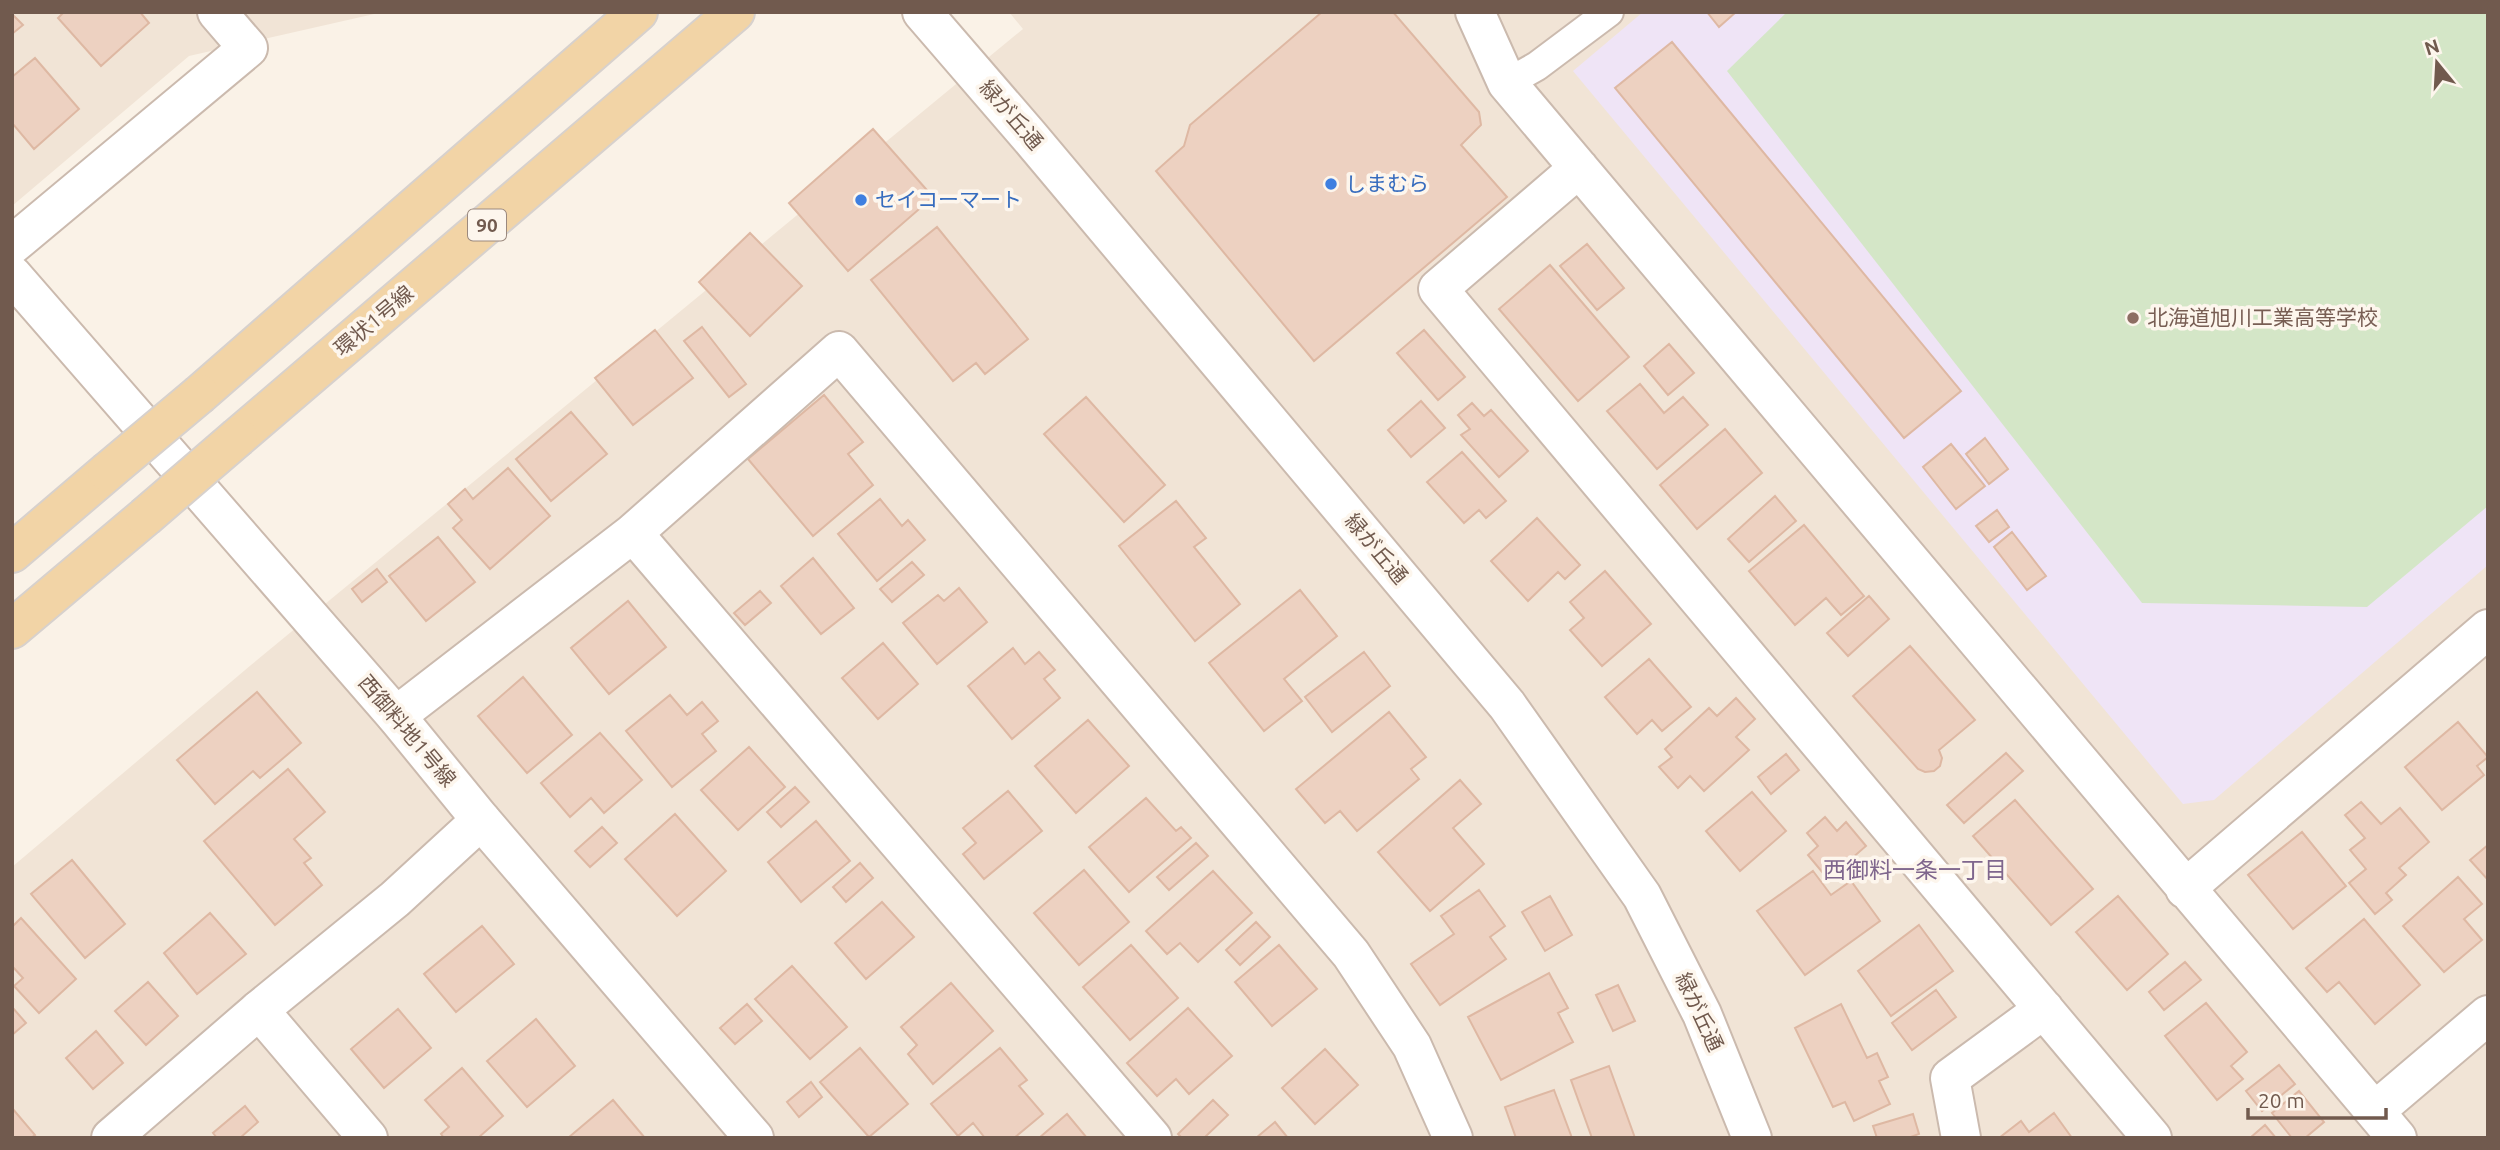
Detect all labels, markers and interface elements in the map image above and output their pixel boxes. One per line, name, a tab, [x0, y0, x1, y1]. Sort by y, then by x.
north arrow	[2402, 28, 2472, 98]
text: N	[2422, 34, 2442, 59]
street label: 緑が丘通	[975, 75, 1048, 154]
place label: しまむら	[1345, 171, 1429, 195]
marker: しまむら	[1323, 176, 1339, 192]
place label: セイコーマート	[875, 187, 1022, 211]
marker: セイコーマート	[853, 192, 869, 208]
road number: 90	[468, 210, 506, 241]
street label: 環状1号線	[329, 280, 418, 360]
place label: 北海道旭川工業高等学校	[2147, 305, 2378, 329]
marker: 北海道旭川工業高等学校	[2125, 310, 2141, 326]
street label: 緑が丘通	[1341, 508, 1413, 588]
street label: 西御料地1号線	[354, 670, 461, 791]
district label: 西御料一条一丁目	[1823, 857, 2007, 882]
street label: 緑が丘通	[1671, 968, 1729, 1055]
scale bar	[2248, 1076, 2386, 1120]
text: 20 m	[2258, 1088, 2305, 1112]

